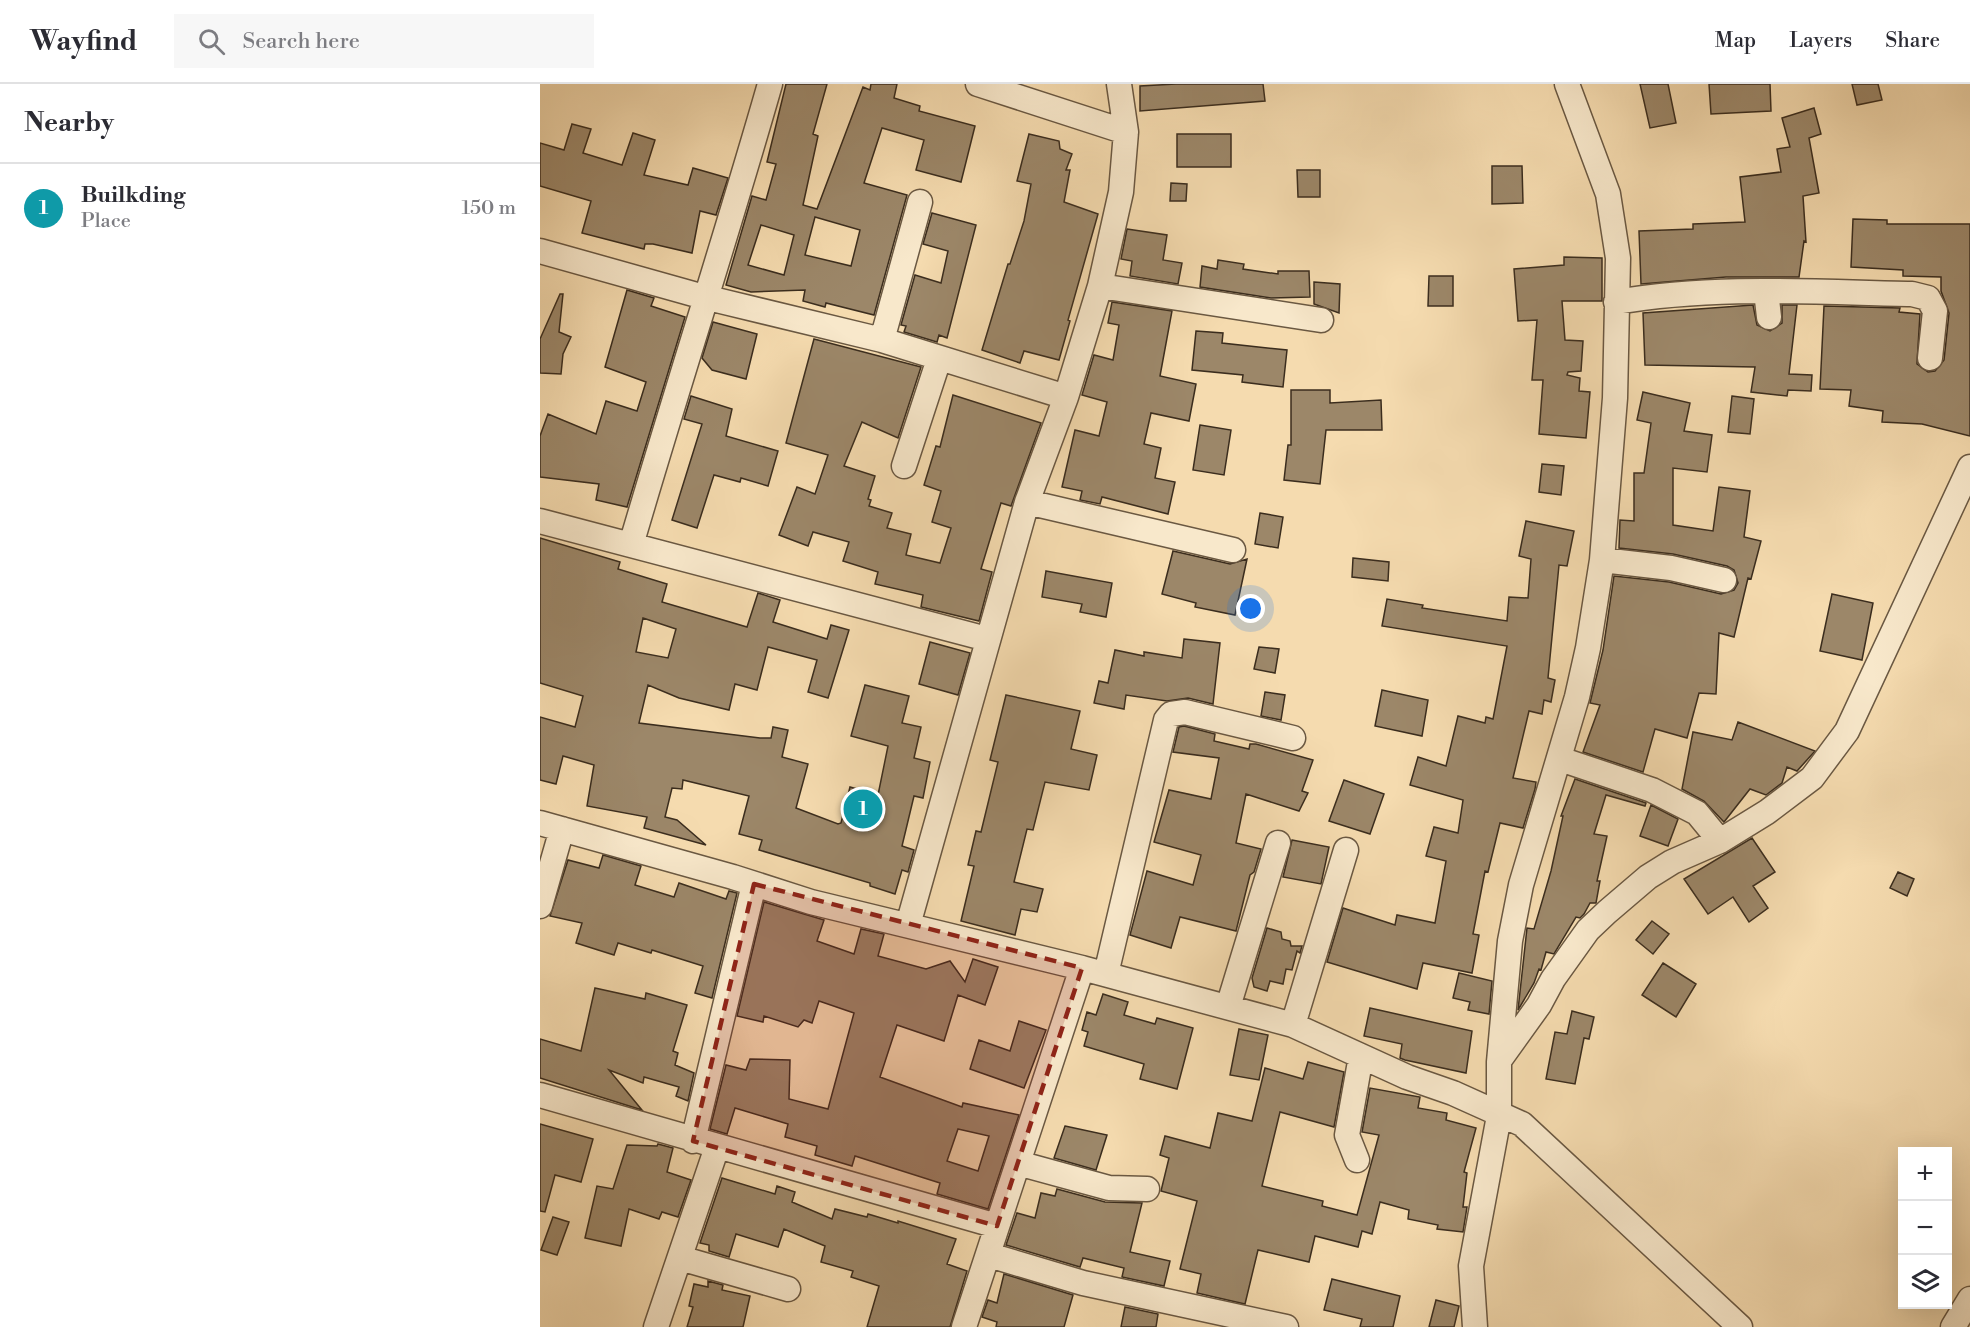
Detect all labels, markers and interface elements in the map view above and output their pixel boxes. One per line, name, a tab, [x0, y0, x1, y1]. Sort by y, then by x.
search box	[174, 14, 594, 68]
text: Wayfind	[30, 24, 138, 59]
icon: search	[195, 25, 228, 58]
text: Search here	[243, 28, 360, 55]
text: Map	[1715, 28, 1756, 54]
text: Layers	[1789, 28, 1852, 54]
text: Share	[1885, 28, 1940, 54]
text: Nearby	[24, 107, 114, 139]
text: Builkding	[81, 182, 185, 209]
text: 1	[39, 196, 48, 221]
text: 150 m	[461, 196, 516, 221]
text: Place	[81, 209, 131, 234]
your location	[1236, 594, 1265, 623]
pin: 1	[844, 786, 882, 832]
map controls	[1898, 1147, 1952, 1309]
button: +	[1898, 1147, 1952, 1201]
button: −	[1898, 1201, 1952, 1255]
button: layers	[1898, 1255, 1952, 1309]

